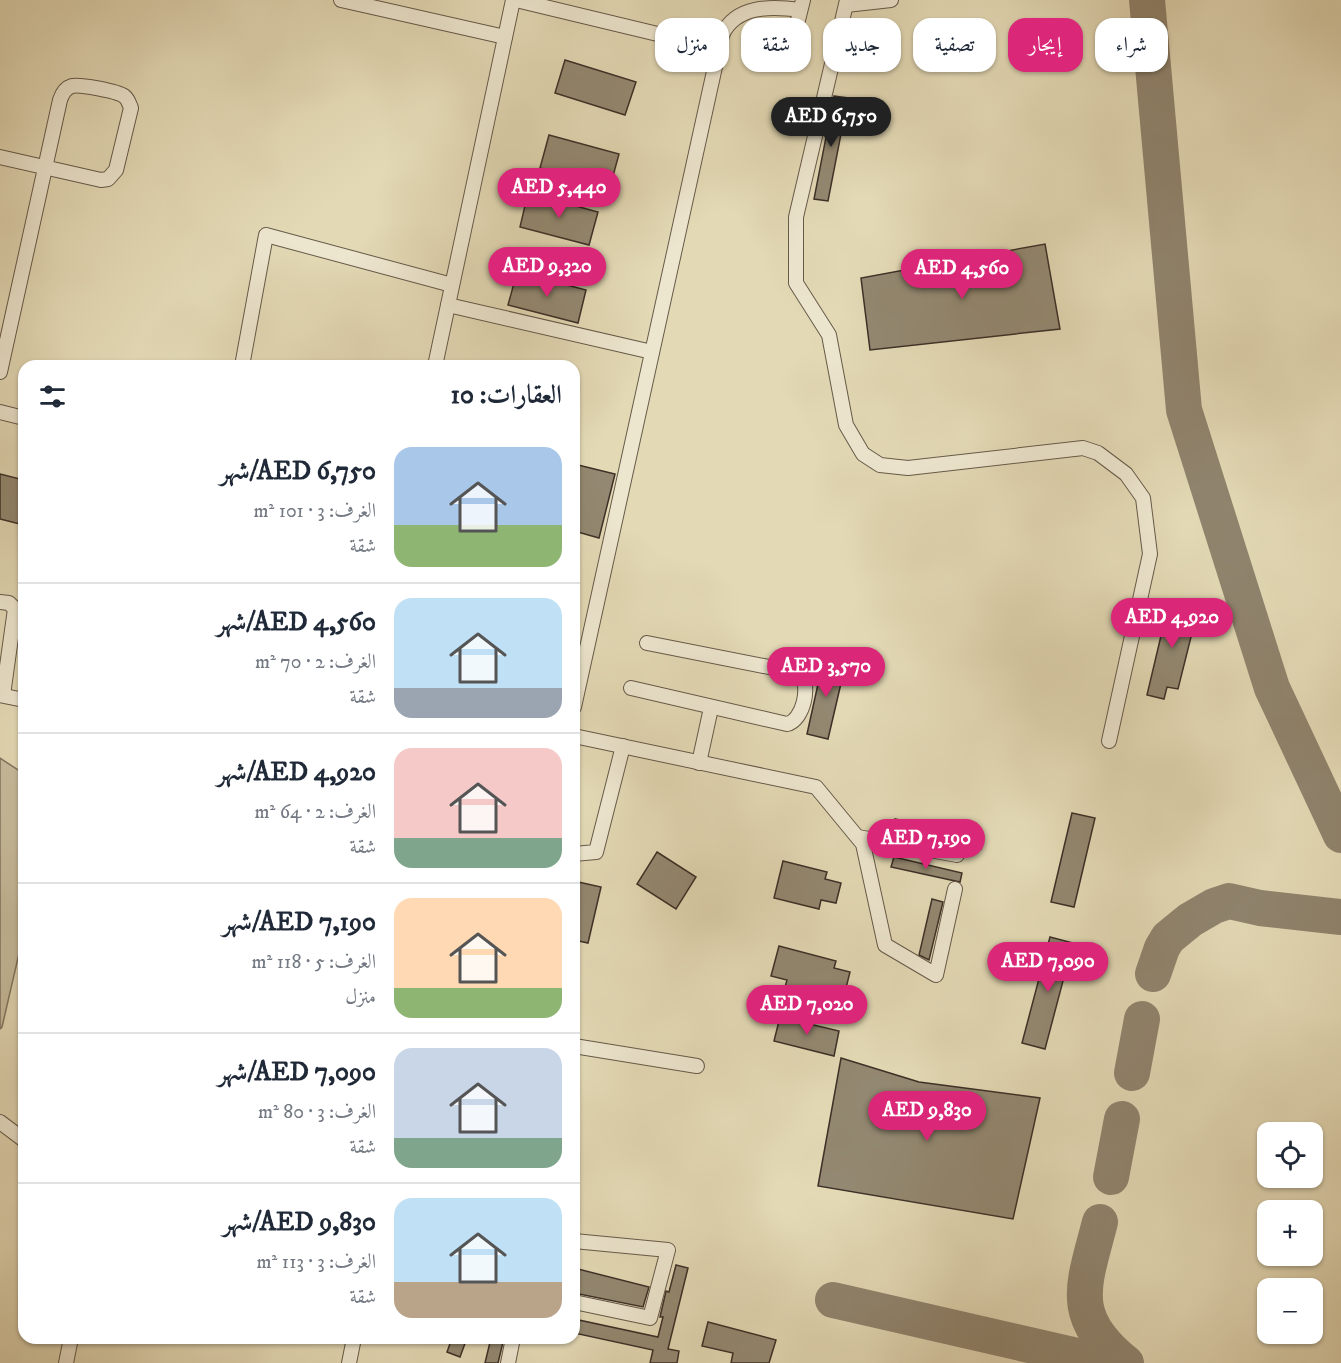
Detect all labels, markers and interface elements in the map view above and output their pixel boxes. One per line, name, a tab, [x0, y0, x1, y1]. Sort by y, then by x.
chip: منزل	[655, 18, 729, 72]
chip: شقة	[741, 18, 811, 72]
chip: جديد	[823, 18, 901, 72]
chip: تصفية	[913, 18, 996, 72]
chip: إيجار	[1008, 18, 1083, 72]
chip: شراء	[1095, 18, 1168, 72]
pin: AED 6,750	[762, 97, 900, 148]
text: AED 6,750	[785, 104, 877, 129]
pin: AED 5,440	[490, 168, 628, 219]
text: AED 5,440	[512, 175, 606, 200]
pin: AED 9,320	[478, 247, 616, 298]
pin: AED 4,560	[893, 249, 1031, 300]
text: AED 9,320	[502, 254, 592, 279]
text: AED 4,560	[915, 256, 1009, 281]
text: العقارات: 10	[451, 379, 562, 412]
icon: filters	[36, 380, 69, 413]
text: AED 6,750/شهر	[220, 455, 376, 488]
icon: home	[442, 471, 514, 543]
text: الغرف: 3 · 101 m²	[253, 499, 376, 524]
text: شقة	[350, 534, 376, 559]
pin: AED 4,920	[1103, 598, 1241, 649]
text: AED 4,920	[1125, 605, 1219, 630]
text: AED 4,560/شهر	[217, 606, 376, 639]
icon: home	[442, 622, 514, 694]
pin: AED 3,570	[757, 647, 895, 698]
text: الغرف: 2 · 70 m²	[255, 650, 376, 675]
text: AED 3,570	[781, 654, 871, 679]
text: شقة	[350, 685, 376, 710]
text: AED 4,920/شهر	[217, 756, 376, 789]
icon: home	[442, 772, 514, 844]
text: الغرف: 2 · 64 m²	[254, 800, 376, 825]
pin: AED 7,190	[857, 819, 995, 870]
text: AED 7,190	[881, 826, 971, 851]
text: شقة	[350, 835, 376, 860]
text: AED 7,190/شهر	[222, 906, 376, 939]
icon: home	[442, 922, 514, 994]
pin: AED 7,090	[979, 942, 1117, 993]
text: AED 7,090	[1001, 949, 1095, 974]
text: الغرف: 5 · 118 m²	[252, 950, 376, 975]
text: منزل	[345, 985, 376, 1010]
pin: AED 7,020	[738, 985, 876, 1036]
text: AED 7,020	[760, 992, 854, 1017]
text: AED 7,090/شهر	[218, 1056, 376, 1089]
icon: home	[442, 1072, 514, 1144]
pin: AED 9,830	[858, 1091, 996, 1142]
text: AED 9,830	[882, 1098, 972, 1123]
text: الغرف: 3 · 80 m²	[258, 1100, 376, 1125]
map controls	[1257, 1122, 1323, 1344]
button: locate	[1257, 1122, 1323, 1188]
text: شقة	[350, 1135, 376, 1160]
button: +	[1257, 1200, 1323, 1266]
text: AED 9,830/شهر	[223, 1206, 376, 1239]
icon: home	[442, 1222, 514, 1294]
text: الغرف: 3 · 113 m²	[257, 1250, 376, 1275]
button: −	[1257, 1278, 1323, 1344]
text: شقة	[350, 1285, 376, 1310]

